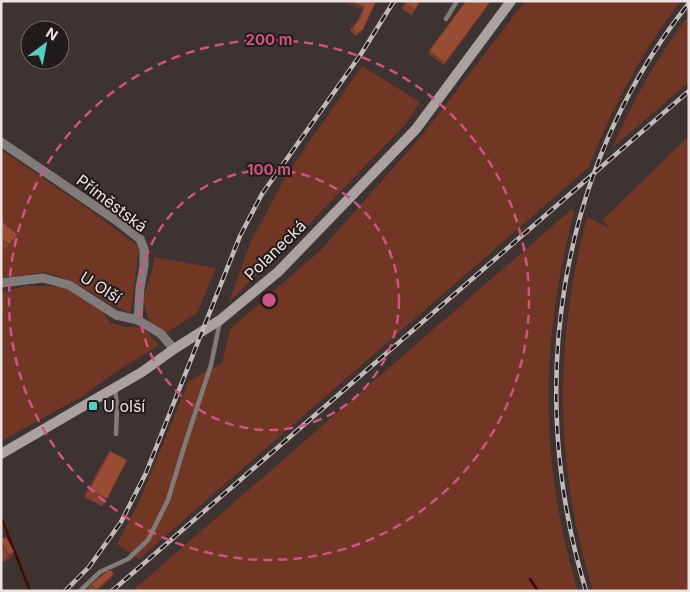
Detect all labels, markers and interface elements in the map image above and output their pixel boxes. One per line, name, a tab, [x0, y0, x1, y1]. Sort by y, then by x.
north arrow	[20, 20, 70, 70]
text: N	[43, 24, 61, 44]
text: 200 m	[246, 30, 292, 49]
text: 100 m	[247, 160, 291, 179]
street label: Příměstská	[73, 170, 151, 236]
street label: Polanecká	[240, 216, 310, 284]
street label: U Olší	[77, 267, 125, 307]
centre of rings	[260, 291, 278, 309]
place label: U olší	[103, 396, 145, 416]
marker: U olší	[87, 400, 99, 412]

